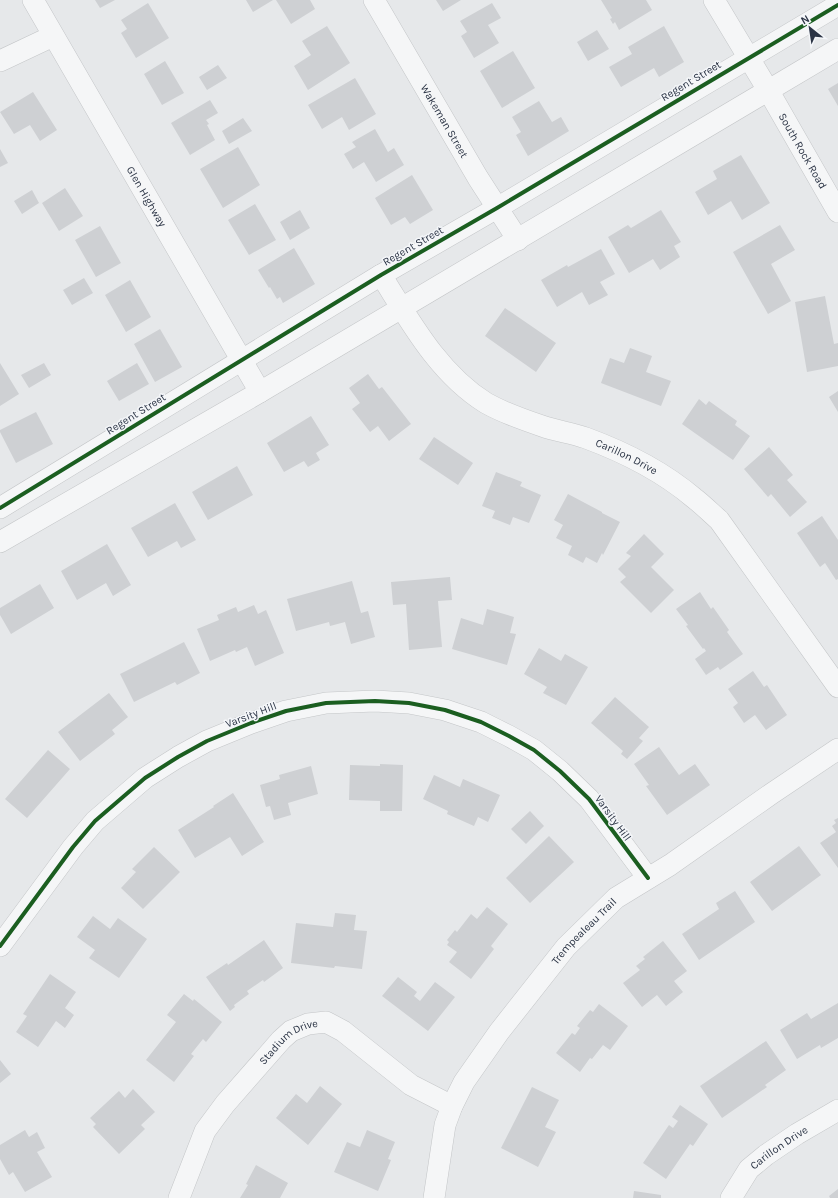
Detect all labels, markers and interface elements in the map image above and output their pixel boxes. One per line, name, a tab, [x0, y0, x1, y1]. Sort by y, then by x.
north arrow	[790, 8, 830, 48]
text: N	[799, 12, 812, 27]
street label: Regent Street	[659, 58, 723, 104]
street label: Wakeman Street	[418, 82, 471, 160]
street label: South Rock Road	[776, 110, 830, 191]
street label: Glen Highway	[124, 164, 169, 229]
street label: Regent Street	[380, 223, 446, 269]
street label: Regent Street	[104, 391, 168, 437]
street label: Carillon Drive	[594, 436, 660, 477]
street label: Varsity Hill	[224, 699, 278, 731]
street label: Varsity Hill	[592, 793, 634, 843]
street label: Trempealeau Trail	[548, 895, 619, 967]
street label: Stadium Drive	[256, 1016, 319, 1067]
street label: Carillon Drive	[747, 1123, 810, 1172]

